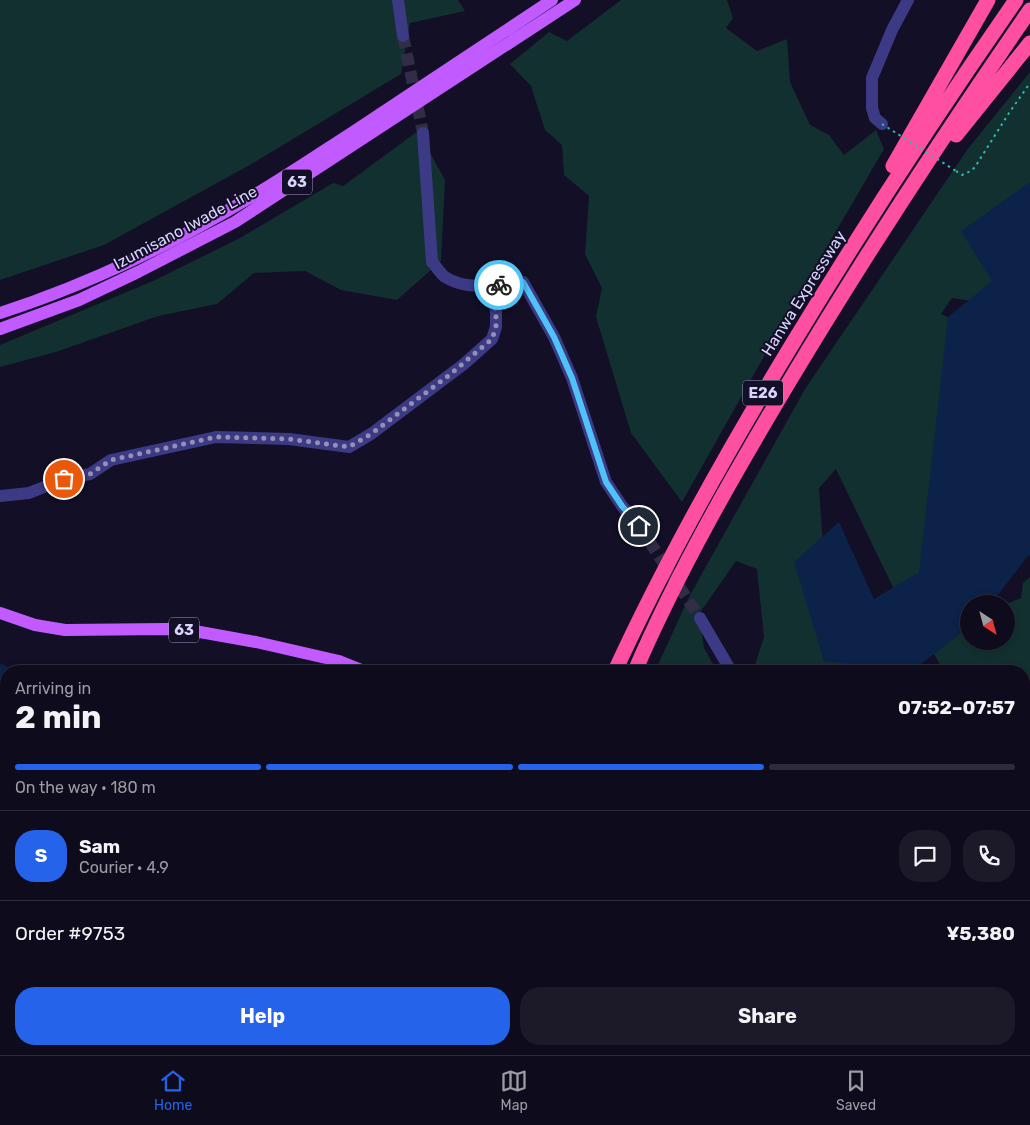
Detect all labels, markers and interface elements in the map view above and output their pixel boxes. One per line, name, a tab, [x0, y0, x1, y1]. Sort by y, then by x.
road number: 63	[282, 170, 312, 194]
street label: Izumisano Iwade Line	[110, 182, 260, 273]
street label: Hanwa Expressway	[757, 227, 850, 359]
courier	[474, 260, 524, 310]
icon: bike	[485, 271, 513, 299]
road number: E26	[743, 380, 783, 406]
pin	[43, 458, 85, 500]
icon: bag	[50, 465, 78, 493]
pin	[618, 505, 660, 547]
icon: home	[625, 512, 653, 540]
north arrow	[960, 595, 1015, 650]
map controls	[960, 595, 1015, 650]
road number: 63	[169, 618, 199, 642]
text: Arriving in	[15, 679, 91, 698]
text: 07:52–07:57	[898, 696, 1015, 719]
text: 2 min	[15, 698, 102, 736]
text: On the way · 180 m	[15, 778, 156, 797]
button: chat	[899, 830, 951, 882]
button: phone	[963, 830, 1015, 882]
text: Sam	[79, 835, 120, 858]
text: S	[35, 844, 47, 867]
text: Courier · 4.9	[79, 858, 169, 877]
text: Order #9753	[15, 922, 125, 945]
text: ¥5,380	[946, 922, 1015, 945]
button: Help	[15, 987, 510, 1045]
button: Share	[520, 987, 1015, 1045]
tab: Home	[154, 1067, 192, 1114]
tab: Map	[500, 1067, 528, 1114]
tab: Saved	[836, 1067, 876, 1114]

